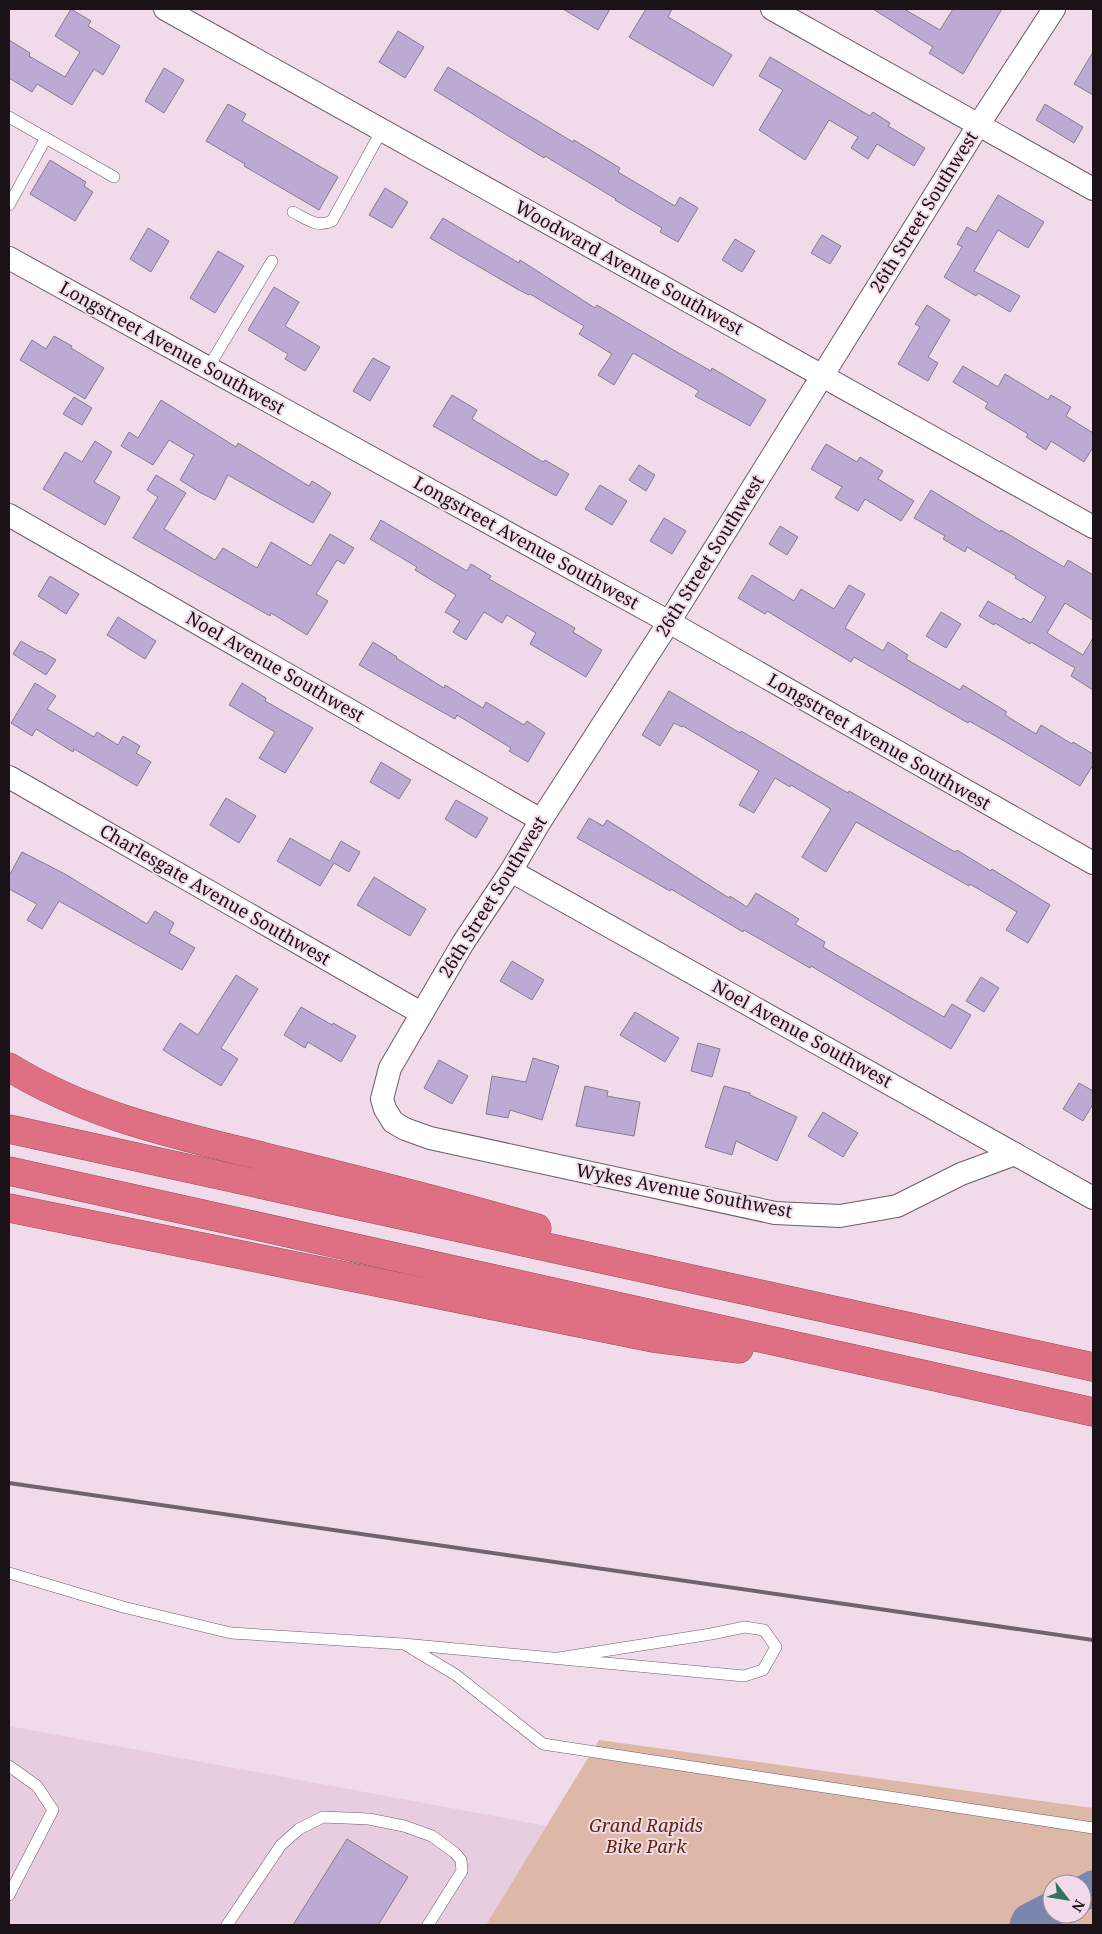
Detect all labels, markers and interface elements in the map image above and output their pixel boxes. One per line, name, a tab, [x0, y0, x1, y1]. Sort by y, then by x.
street label: 26th Street Southwest	[864, 126, 983, 297]
street label: Woodward Avenue Southwest	[511, 194, 748, 340]
street label: Longstreet Avenue Southwest	[56, 275, 289, 419]
street label: Longstreet Avenue Southwest	[410, 470, 643, 614]
street label: 26th Street Southwest	[650, 470, 769, 641]
street label: Noel Avenue Southwest	[182, 605, 369, 727]
street label: Longstreet Avenue Southwest	[763, 667, 996, 815]
street label: 26th Street Southwest	[433, 811, 552, 982]
street label: Charlesgate Avenue Southwest	[96, 818, 335, 970]
street label: Noel Avenue Southwest	[708, 974, 897, 1093]
street label: Wykes Avenue Southwest	[574, 1157, 794, 1223]
park label: Grand Rapids Bike Park	[589, 1813, 703, 1858]
north arrow	[1042, 1874, 1092, 1924]
text: N	[1068, 1896, 1090, 1916]

